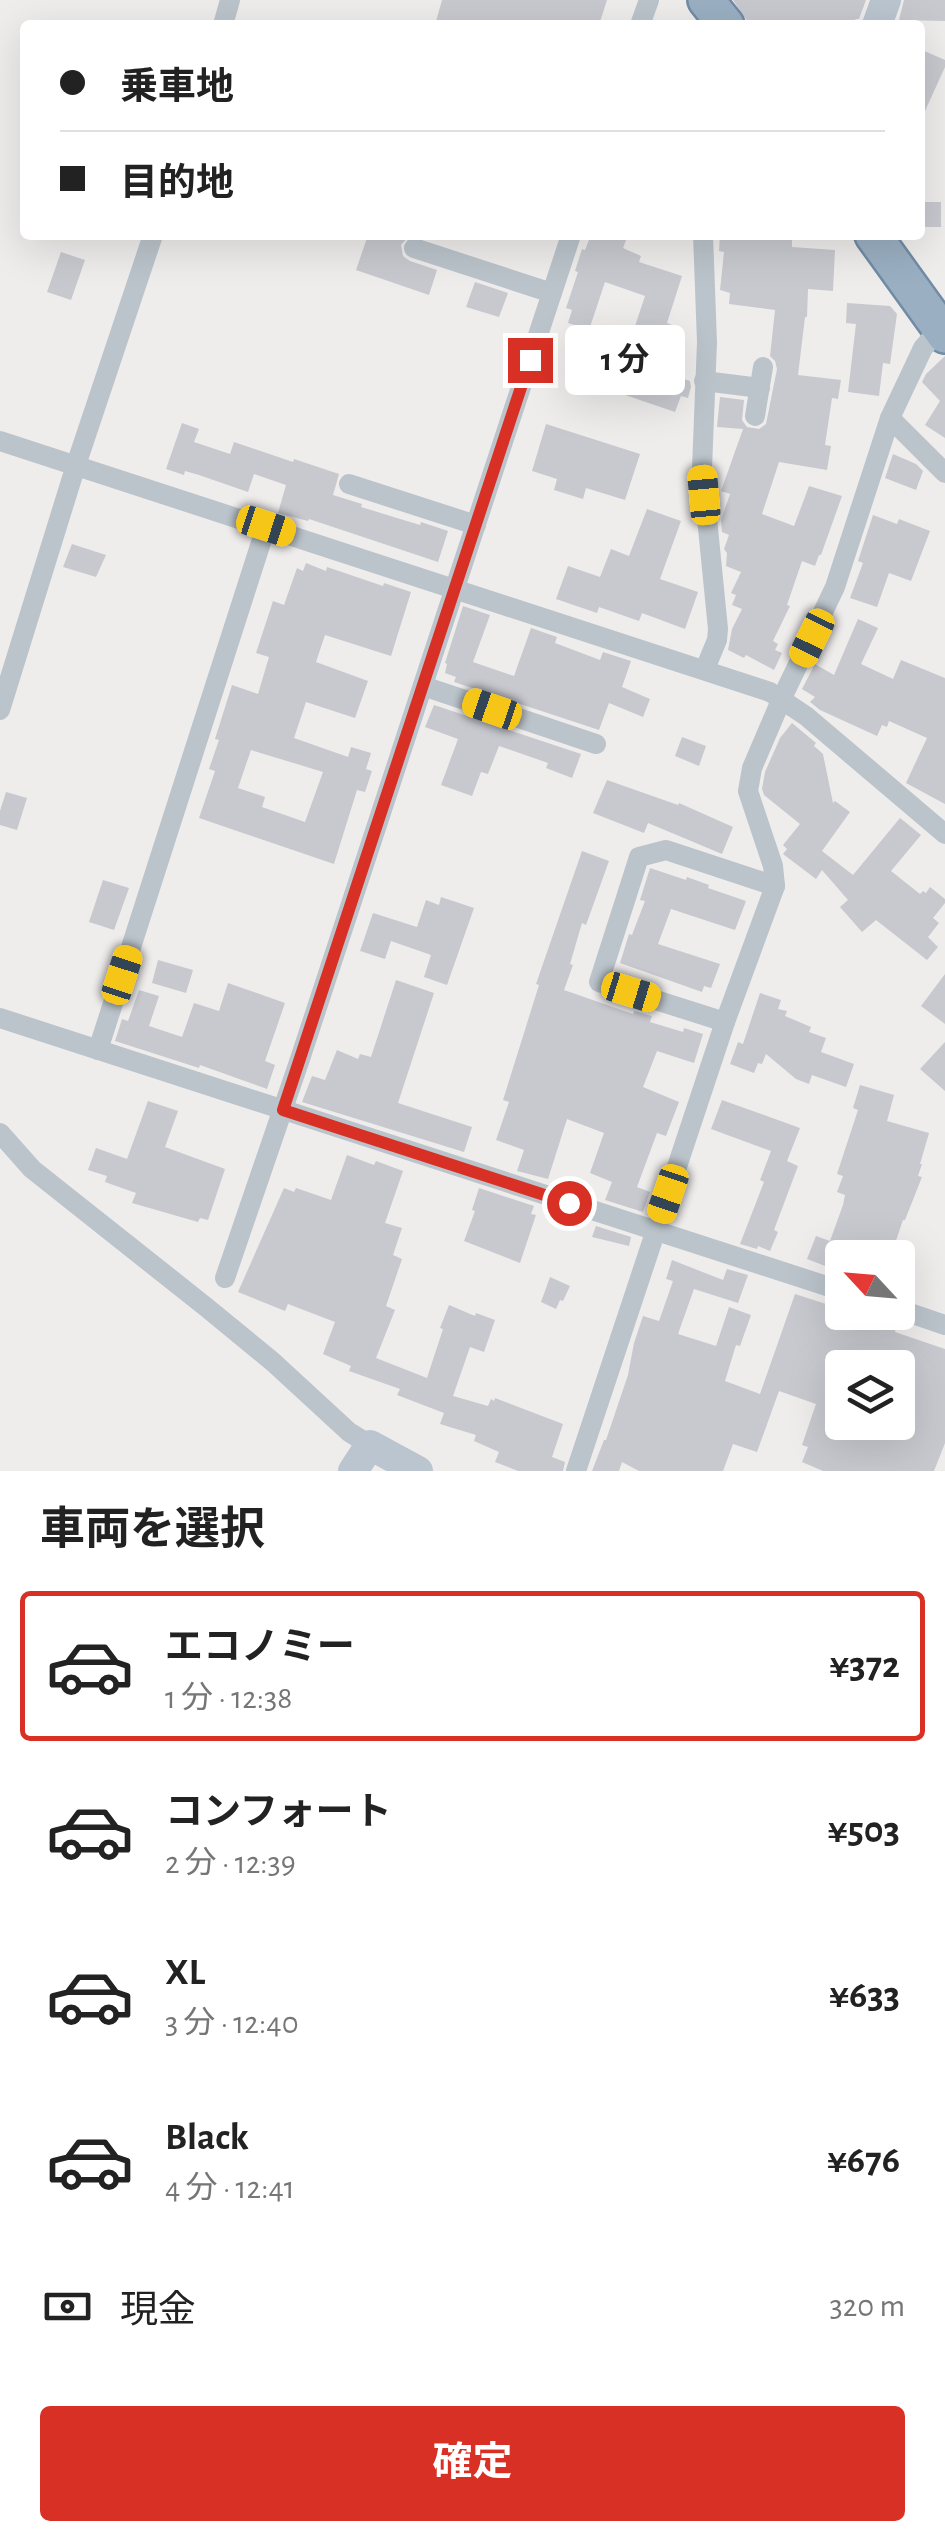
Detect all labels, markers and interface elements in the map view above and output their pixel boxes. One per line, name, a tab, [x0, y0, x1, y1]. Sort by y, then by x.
text: 乗車地	[120, 69, 234, 107]
text: 目的地	[120, 165, 234, 203]
callout: 1 分	[565, 325, 685, 395]
route end	[508, 338, 553, 383]
text: 1 分	[601, 344, 649, 376]
car	[686, 464, 722, 526]
car	[233, 502, 299, 550]
car	[785, 604, 839, 672]
car	[459, 685, 525, 733]
car	[98, 942, 146, 1008]
car	[598, 969, 664, 1015]
car	[644, 1161, 692, 1227]
route start	[547, 1181, 592, 1226]
north arrow	[825, 1240, 915, 1330]
map controls	[825, 1240, 915, 1440]
button: layers	[825, 1350, 915, 1440]
text: 車両を選択	[40, 1508, 265, 1553]
icon: car	[45, 1621, 135, 1711]
text: エコノミー	[165, 1629, 355, 1667]
text: ¥372	[829, 1647, 900, 1685]
text: 1 分 · 12:38	[165, 1682, 292, 1714]
icon: car	[45, 1786, 135, 1876]
text: コンフォート	[165, 1794, 392, 1832]
text: ¥503	[827, 1812, 900, 1850]
text: 2 分 · 12:39	[165, 1847, 296, 1879]
icon: car	[45, 1951, 135, 2041]
text: XL	[165, 1954, 205, 1992]
text: ¥633	[829, 1977, 900, 2015]
text: 3 分 · 12:40	[165, 2007, 299, 2039]
icon: car	[45, 2116, 135, 2206]
text: Black	[165, 2119, 249, 2157]
text: ¥676	[827, 2142, 900, 2180]
text: 4 分 · 12:41	[165, 2172, 295, 2204]
icon: cash	[40, 2279, 95, 2334]
text: 320 m	[829, 2290, 905, 2322]
text: 現金	[120, 2292, 196, 2330]
button: 確定	[40, 2406, 905, 2521]

